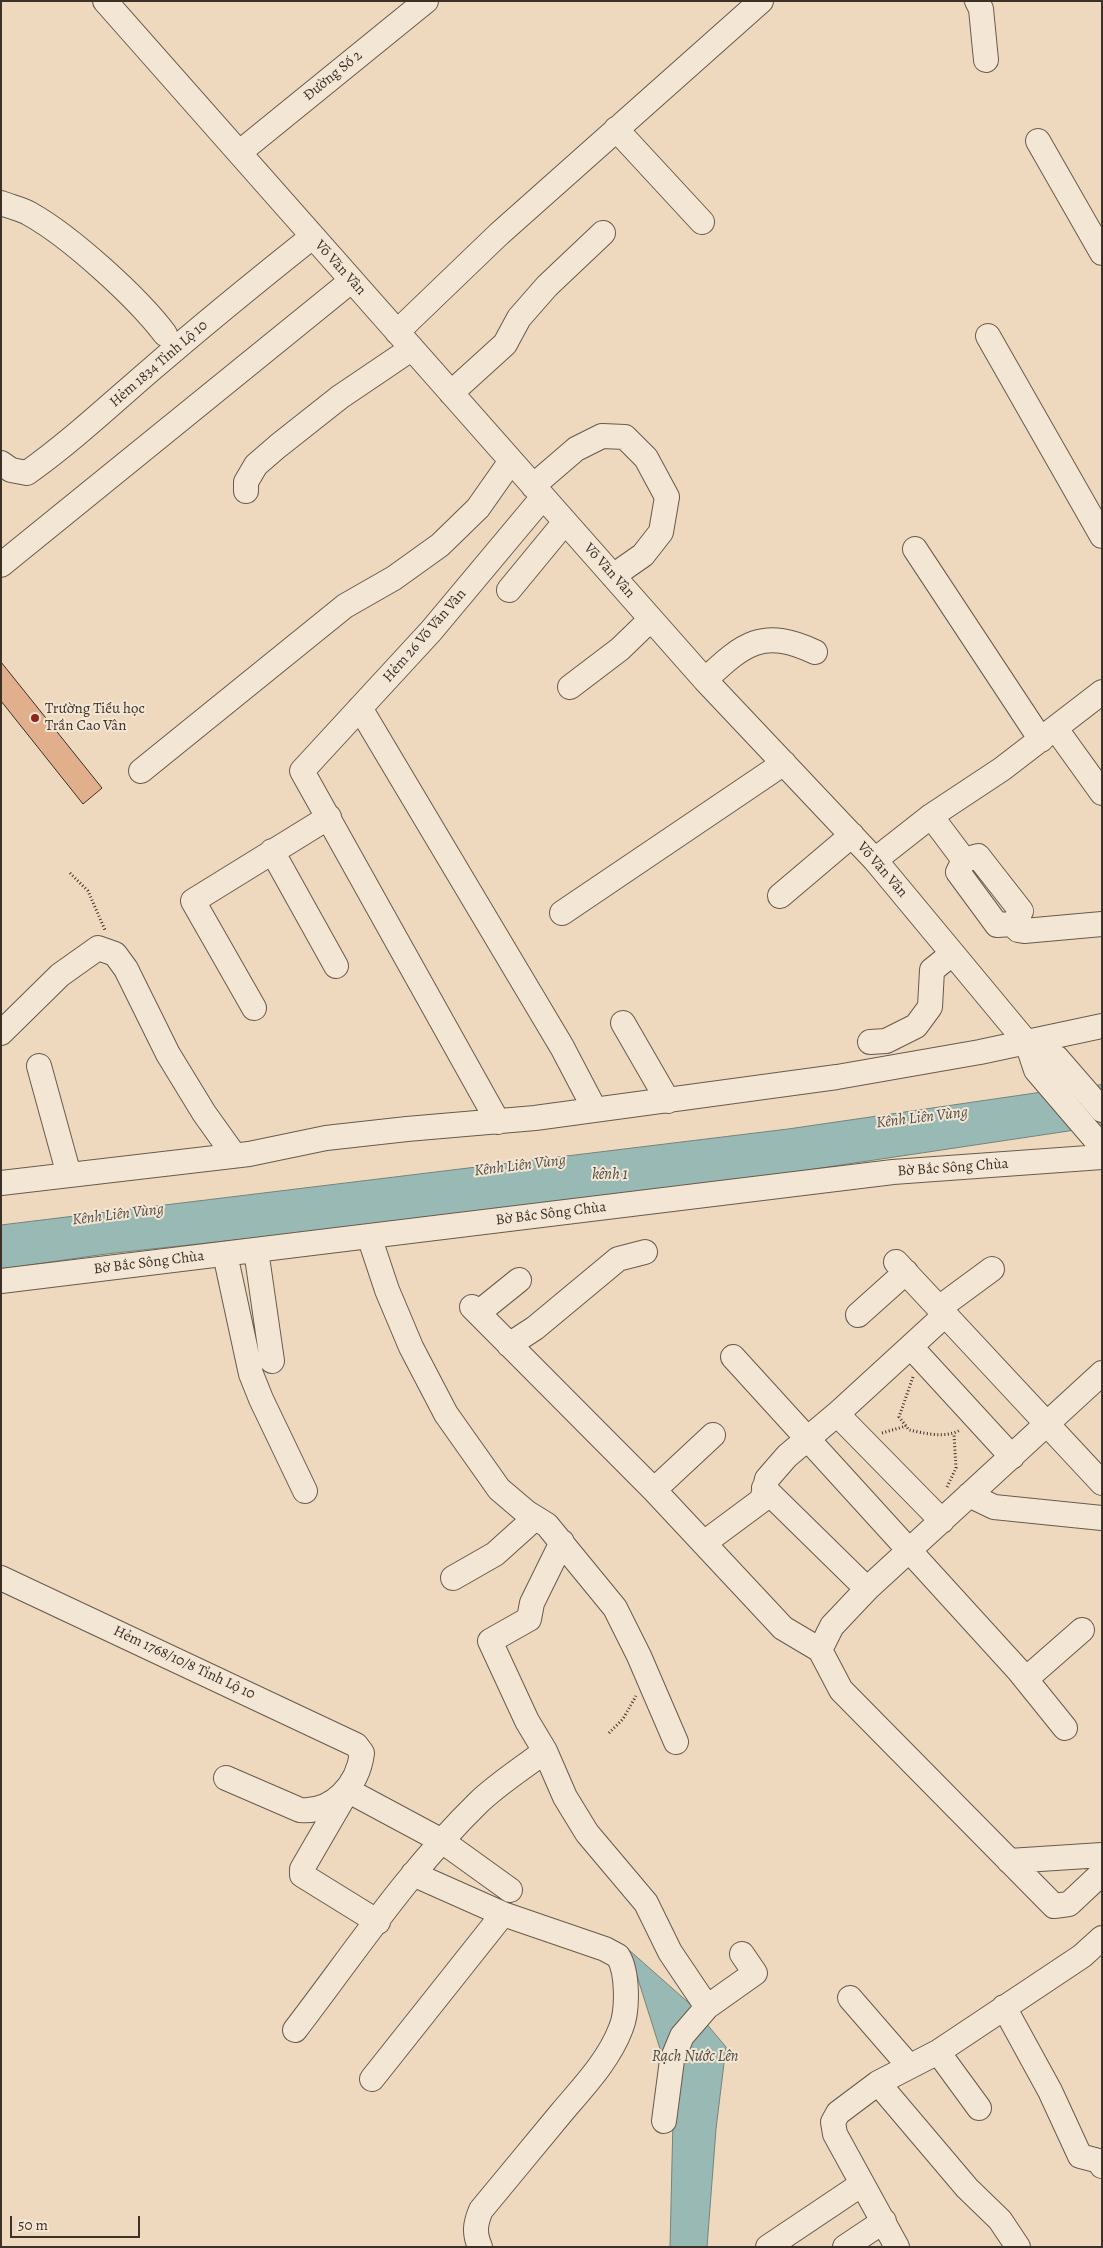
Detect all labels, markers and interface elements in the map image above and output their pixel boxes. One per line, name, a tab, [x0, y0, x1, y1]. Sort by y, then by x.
street label: Đường Số 2	[300, 47, 366, 105]
street label: Võ Văn Vân	[311, 237, 369, 299]
street label: Hẻm 1834 Tỉnh Lộ 10	[106, 317, 212, 411]
street label: Võ Văn Vân	[580, 540, 638, 602]
street label: Hẻm 26 Võ Văn Vân	[380, 586, 470, 686]
place label: Trường Tiểu học Trần Cao Vân	[45, 700, 145, 735]
marker: Trường Tiểu học Trần Cao Vân	[29, 712, 41, 724]
street label: Võ Văn Vân	[853, 839, 911, 901]
water label: Kênh Liên Vùng	[875, 1103, 969, 1133]
water label: Kênh Liên Vùng	[473, 1151, 567, 1181]
street label: Bờ Bắc Sông Chùa	[897, 1155, 1009, 1181]
water label: kênh 1	[592, 1165, 628, 1185]
street label: Bờ Bắc Sông Chùa	[495, 1198, 607, 1230]
water label: Kênh Liên Vùng	[71, 1200, 165, 1230]
street label: Bờ Bắc Sông Chùa	[93, 1247, 205, 1279]
street label: Hẻm 1768/10/8 Tỉnh Lộ 10	[110, 1622, 258, 1704]
water label: Rạch Nước Lên	[652, 2047, 738, 2067]
scale bar	[12, 2206, 142, 2238]
text: 50 m	[18, 2215, 48, 2235]

